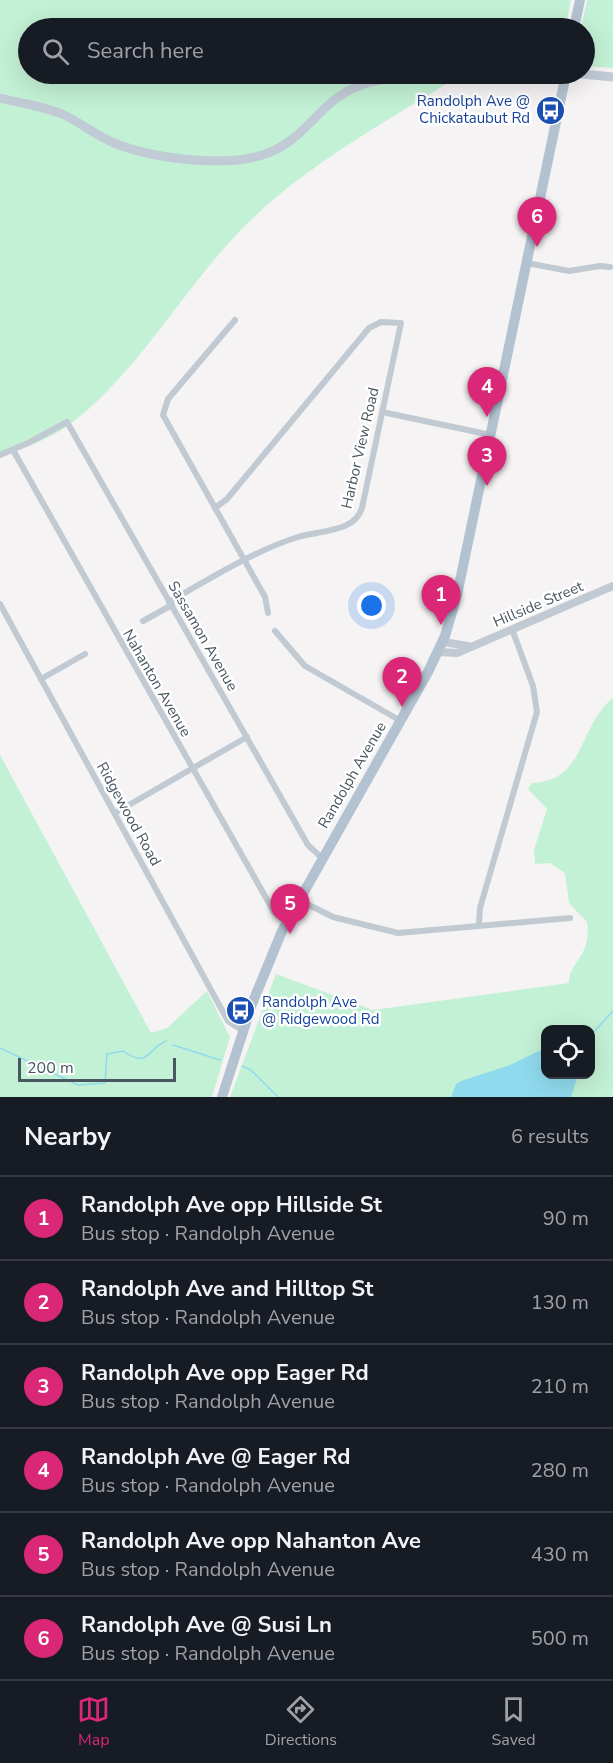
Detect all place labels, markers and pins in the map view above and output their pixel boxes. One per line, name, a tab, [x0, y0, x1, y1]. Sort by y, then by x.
place label: Randolph Ave @ Chickataubut Rd	[417, 91, 530, 128]
bus stop icon: Randolph Ave @ Chickataubut Rd	[535, 94, 567, 126]
pin: 6	[518, 198, 556, 247]
pin: 4	[468, 368, 506, 417]
pin: 3	[468, 436, 506, 486]
pin: 1	[422, 576, 460, 625]
pin: 2	[382, 658, 422, 707]
pin: 5	[270, 884, 310, 934]
place label: Randolph Ave @ Ridgewood Rd	[262, 992, 379, 1029]
bus stop icon: Randolph Ave @ Ridgewood Rd	[225, 995, 257, 1027]

